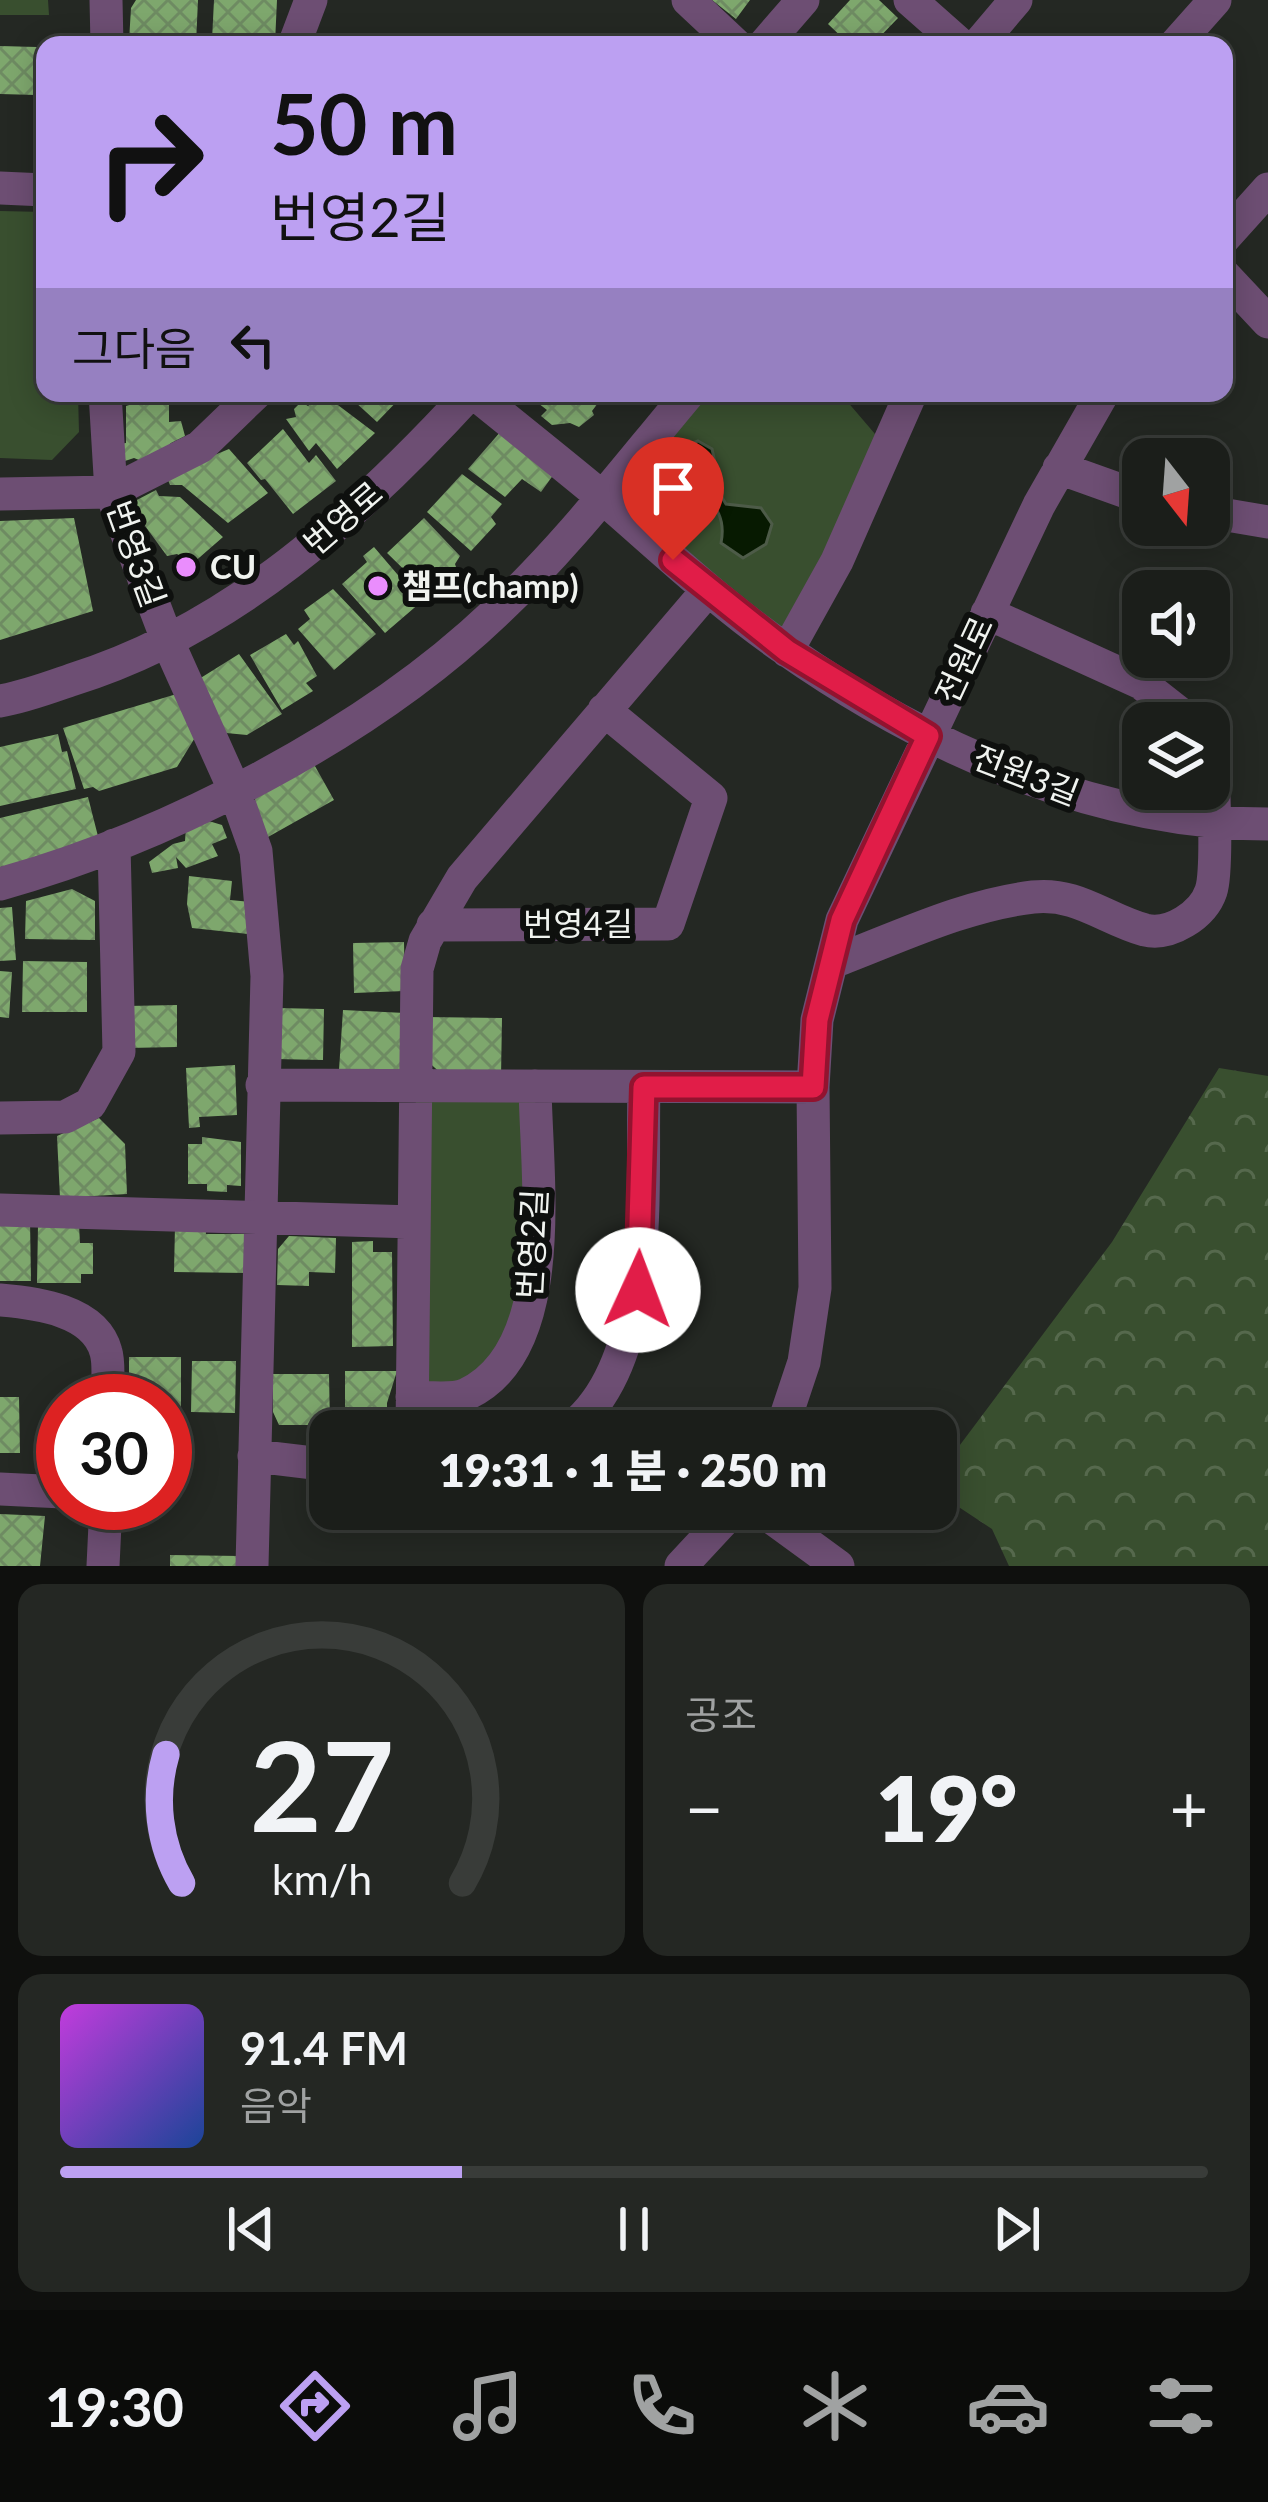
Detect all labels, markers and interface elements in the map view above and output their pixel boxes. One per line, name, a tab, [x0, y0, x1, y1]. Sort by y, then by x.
text: 50 m	[270, 72, 458, 173]
icon: right	[72, 84, 228, 240]
text: 번영2길	[270, 184, 450, 249]
icon: left	[220, 312, 286, 378]
text: 그다음	[72, 321, 196, 375]
pin	[622, 437, 724, 560]
north arrow	[1122, 438, 1230, 546]
map controls	[1122, 438, 1230, 810]
icon: arrive	[640, 455, 706, 521]
street label: 번영로	[295, 472, 390, 562]
street label: 번영3길	[99, 495, 175, 612]
place label: CU	[210, 546, 256, 586]
marker: CU	[173, 554, 199, 580]
place label: 챔프(champ)	[402, 565, 578, 605]
button: sound	[1122, 570, 1230, 678]
marker: 챔프(champ)	[365, 573, 391, 599]
street label: 전원로	[926, 610, 1000, 709]
button: layers	[1122, 702, 1230, 810]
street label: 전원3길	[968, 736, 1085, 812]
street label: 번영4길	[523, 903, 633, 943]
street label: 번영2길	[508, 1188, 554, 1300]
position arrow	[575, 1227, 701, 1353]
speed limit sign: 30	[36, 1374, 192, 1530]
text: 19:31 · 1 분 · 250 m	[439, 1443, 827, 1497]
text: 공조	[685, 1691, 757, 1737]
text: 27	[249, 1709, 394, 1859]
text: 19°	[876, 1753, 1017, 1861]
text: −	[685, 1768, 723, 1847]
text: +	[1170, 1768, 1208, 1847]
text: km/h	[271, 1853, 372, 1904]
text: 91.4 FM	[240, 2021, 408, 2075]
text: 음악	[240, 2082, 312, 2128]
icon: previous	[218, 2196, 284, 2262]
icon: pause	[601, 2196, 667, 2262]
icon: next	[984, 2196, 1050, 2262]
icon: directions	[273, 2364, 357, 2448]
icon: music	[446, 2364, 530, 2448]
icon: phone	[620, 2364, 704, 2448]
icon: climate	[793, 2364, 877, 2448]
icon: car	[966, 2364, 1050, 2448]
icon: filters	[1139, 2364, 1223, 2448]
text: 19:30	[45, 2374, 184, 2439]

